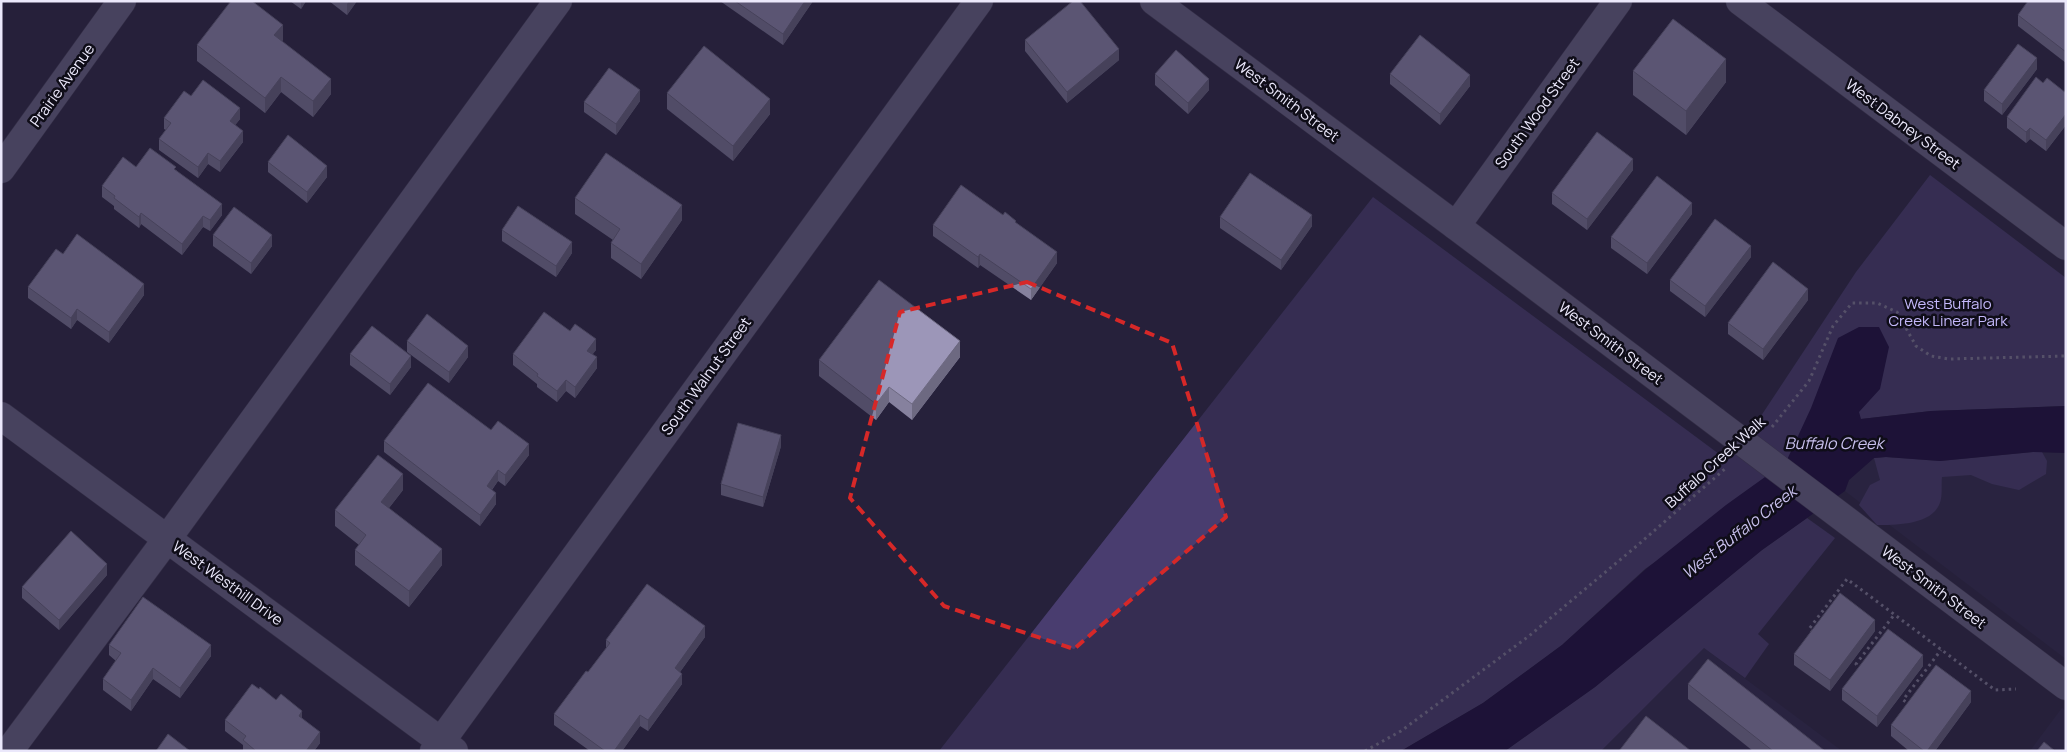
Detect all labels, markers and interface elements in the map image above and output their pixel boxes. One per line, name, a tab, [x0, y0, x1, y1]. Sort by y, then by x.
street label: Prairie Avenue	[25, 39, 99, 131]
street label: West Smith Street	[1230, 54, 1344, 146]
street label: South Wood Street	[1490, 54, 1584, 172]
street label: West Dabney Street	[1841, 74, 1965, 174]
park label: West Buffalo Creek Linear Park	[1888, 293, 2008, 331]
street label: West Smith Street	[1554, 297, 1668, 389]
street label: South Walnut Street	[656, 313, 756, 439]
street label: Buffalo Creek Walk	[1660, 411, 1770, 513]
water label: Buffalo Creek	[1785, 432, 1885, 454]
water label: West Buffalo Creek	[1677, 479, 1803, 584]
street label: West Westhill Drive	[168, 536, 288, 630]
street label: West Smith Street	[1877, 541, 1991, 633]

